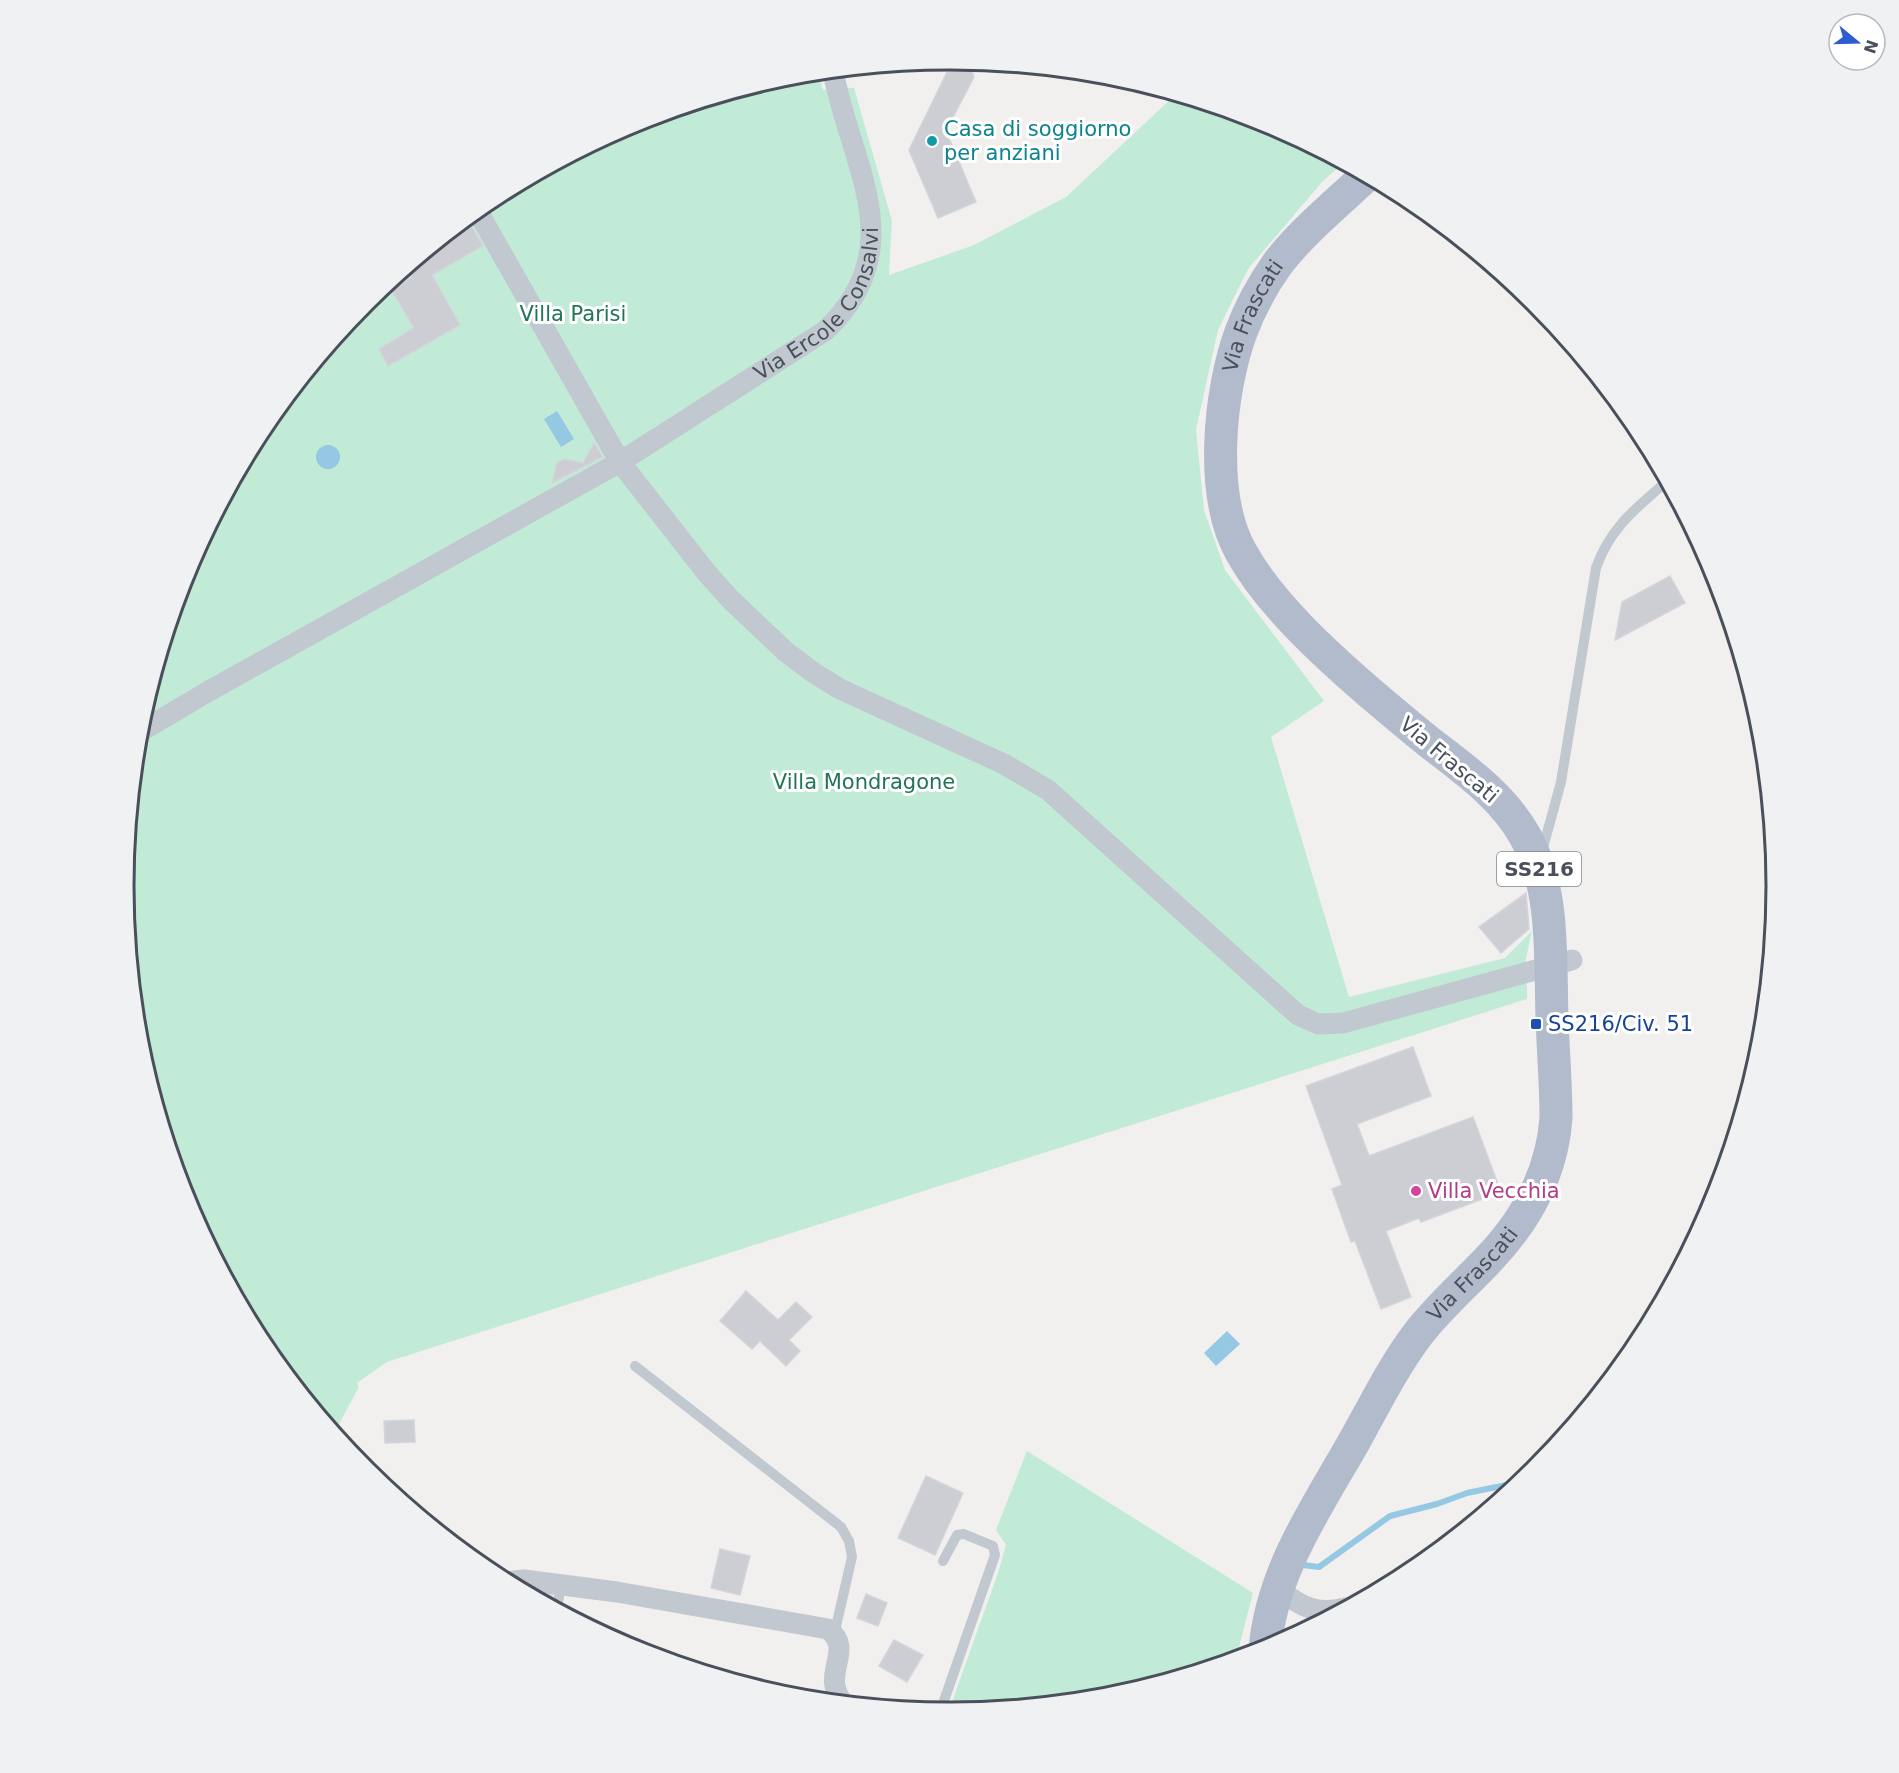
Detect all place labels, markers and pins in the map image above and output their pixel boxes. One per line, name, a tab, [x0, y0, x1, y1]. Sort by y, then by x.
place label: Casa di soggiorno per anziani	[944, 117, 1131, 165]
marker: Casa di soggiorno per anziani	[925, 134, 939, 148]
place label: SS216/Civ. 51	[1548, 1012, 1693, 1036]
marker: SS216/Civ. 51	[1529, 1017, 1543, 1031]
place label: Villa Vecchia	[1428, 1179, 1560, 1203]
marker: Villa Vecchia	[1409, 1184, 1423, 1198]

